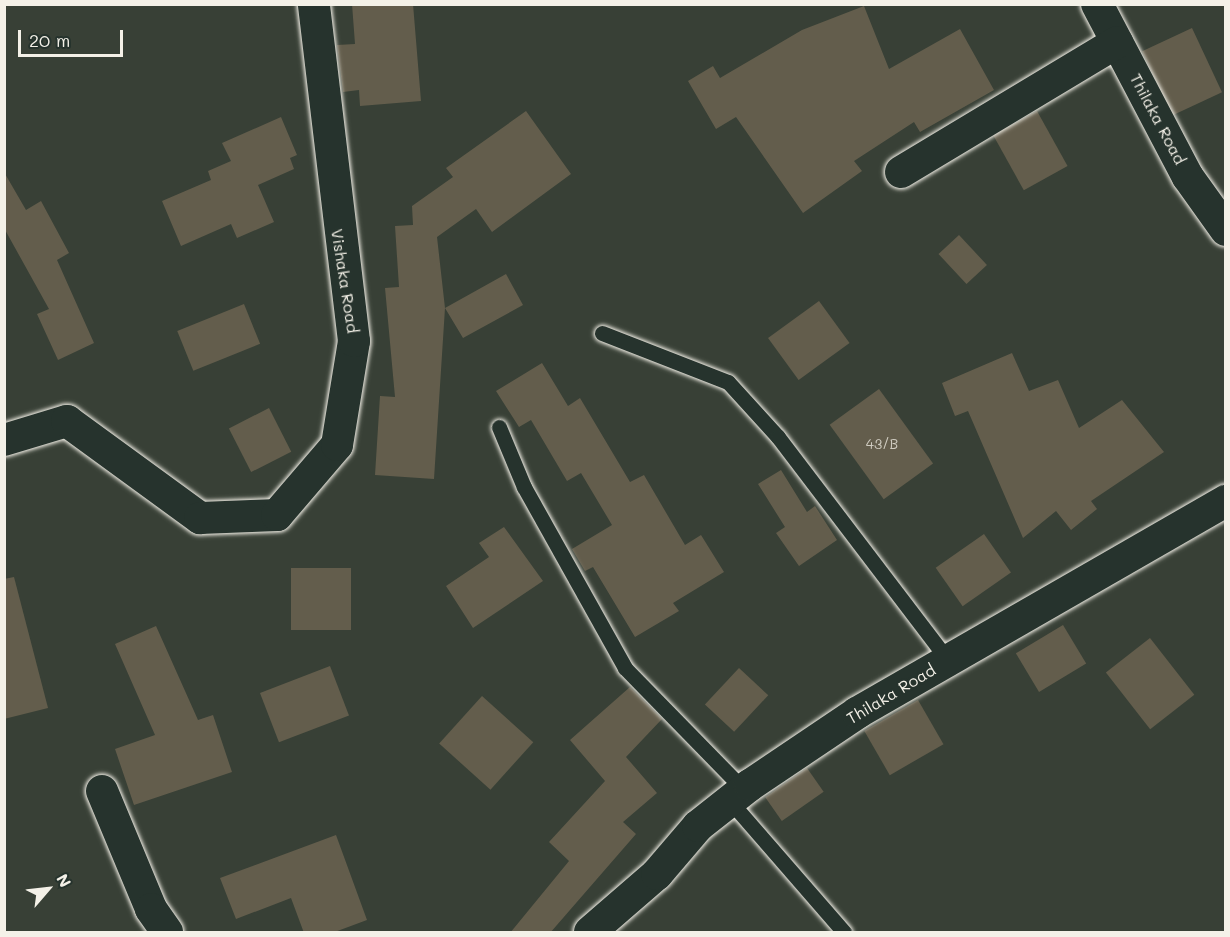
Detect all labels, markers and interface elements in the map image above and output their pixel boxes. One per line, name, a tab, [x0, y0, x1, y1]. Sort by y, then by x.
scale bar	[21, 18, 126, 56]
text: 20 m	[29, 28, 70, 52]
street label: Thilaka Road	[1126, 70, 1190, 168]
street label: Vishaka Road	[327, 227, 363, 335]
house number: 43/B	[866, 436, 898, 452]
street label: Thilaka Road	[843, 660, 939, 728]
north arrow	[18, 859, 78, 919]
text: N	[52, 870, 76, 891]

